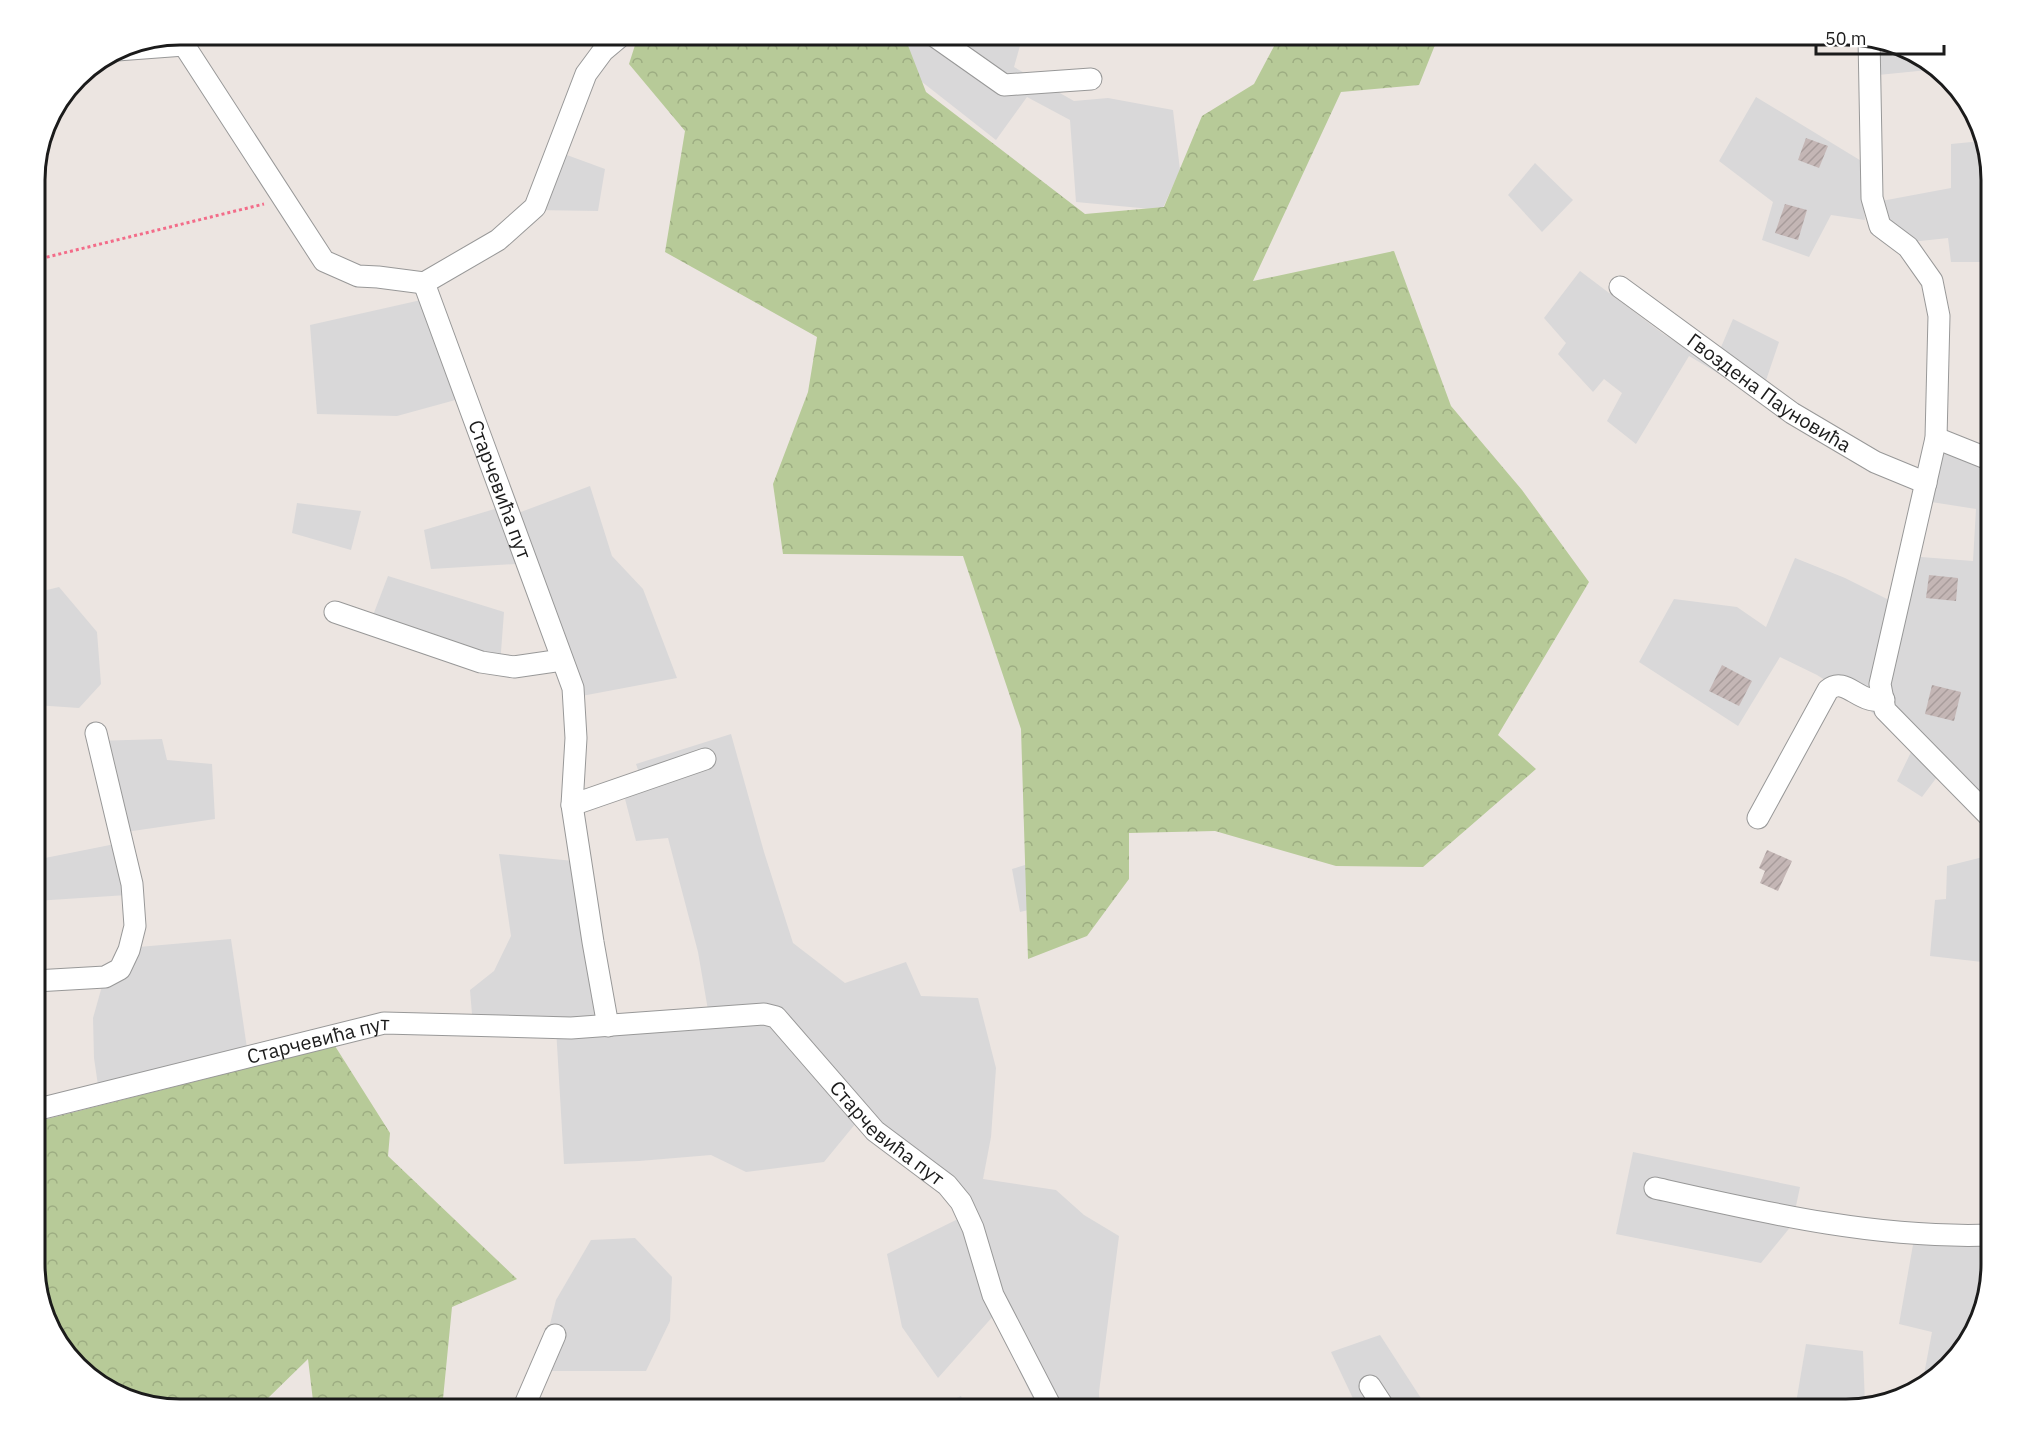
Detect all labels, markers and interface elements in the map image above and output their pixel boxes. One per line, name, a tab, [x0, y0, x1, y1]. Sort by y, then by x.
scale bar	[1816, 18, 1944, 56]
text: 50 m	[1825, 27, 1867, 50]
street label: Гвоздена Пауновића	[1682, 327, 1857, 458]
street label: Старчевића пут	[462, 416, 539, 563]
street label: Старчевића пут	[244, 1009, 390, 1070]
street label: Старчевића пут	[824, 1074, 951, 1192]

